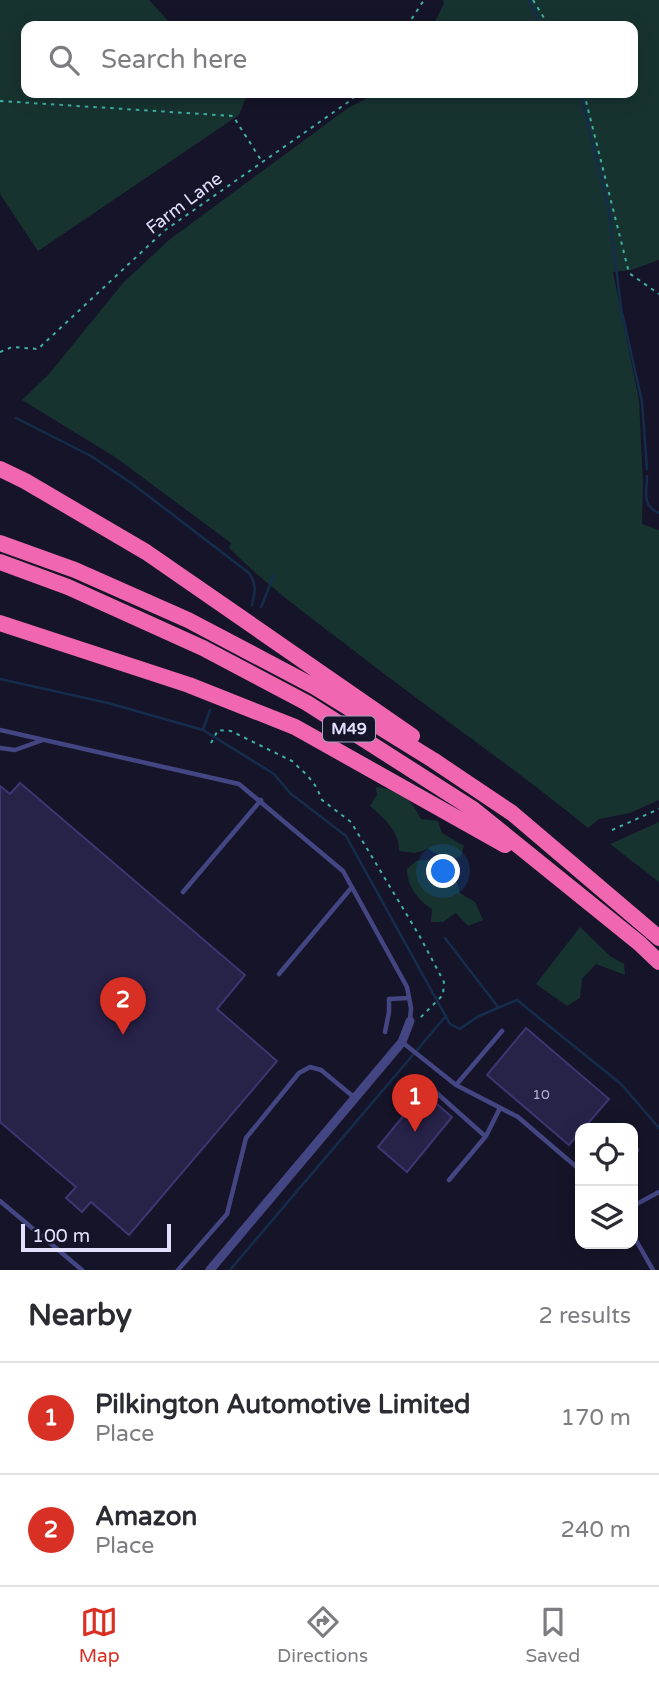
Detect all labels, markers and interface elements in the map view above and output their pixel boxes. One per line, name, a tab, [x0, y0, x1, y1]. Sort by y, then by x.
search box	[21, 21, 638, 98]
icon: search	[45, 41, 83, 79]
text: Search here	[101, 44, 247, 75]
street label: Farm Lane	[142, 167, 226, 239]
road number: M49	[323, 716, 375, 742]
your location	[426, 854, 460, 888]
pin: 2	[100, 977, 146, 1035]
pin: 1	[392, 1074, 438, 1132]
house number: 10	[532, 1086, 550, 1103]
map controls	[575, 1123, 638, 1249]
button: locate	[575, 1123, 638, 1186]
button: layers	[575, 1186, 638, 1249]
scale bar	[21, 1221, 172, 1253]
text: 100 m	[32, 1225, 90, 1247]
text: Nearby	[28, 1297, 132, 1334]
text: 2 results	[538, 1302, 631, 1330]
text: Pilkington Automotive Limited	[95, 1389, 470, 1420]
text: 1	[44, 1404, 58, 1432]
text: 170 m	[561, 1404, 631, 1432]
text: Place	[95, 1420, 154, 1448]
text: Amazon	[95, 1501, 197, 1532]
text: 2	[44, 1516, 58, 1544]
text: 240 m	[561, 1516, 631, 1544]
text: Place	[95, 1532, 154, 1560]
tab: Map	[79, 1603, 120, 1667]
tab: Directions	[277, 1603, 368, 1667]
tab: Saved	[525, 1603, 580, 1667]

